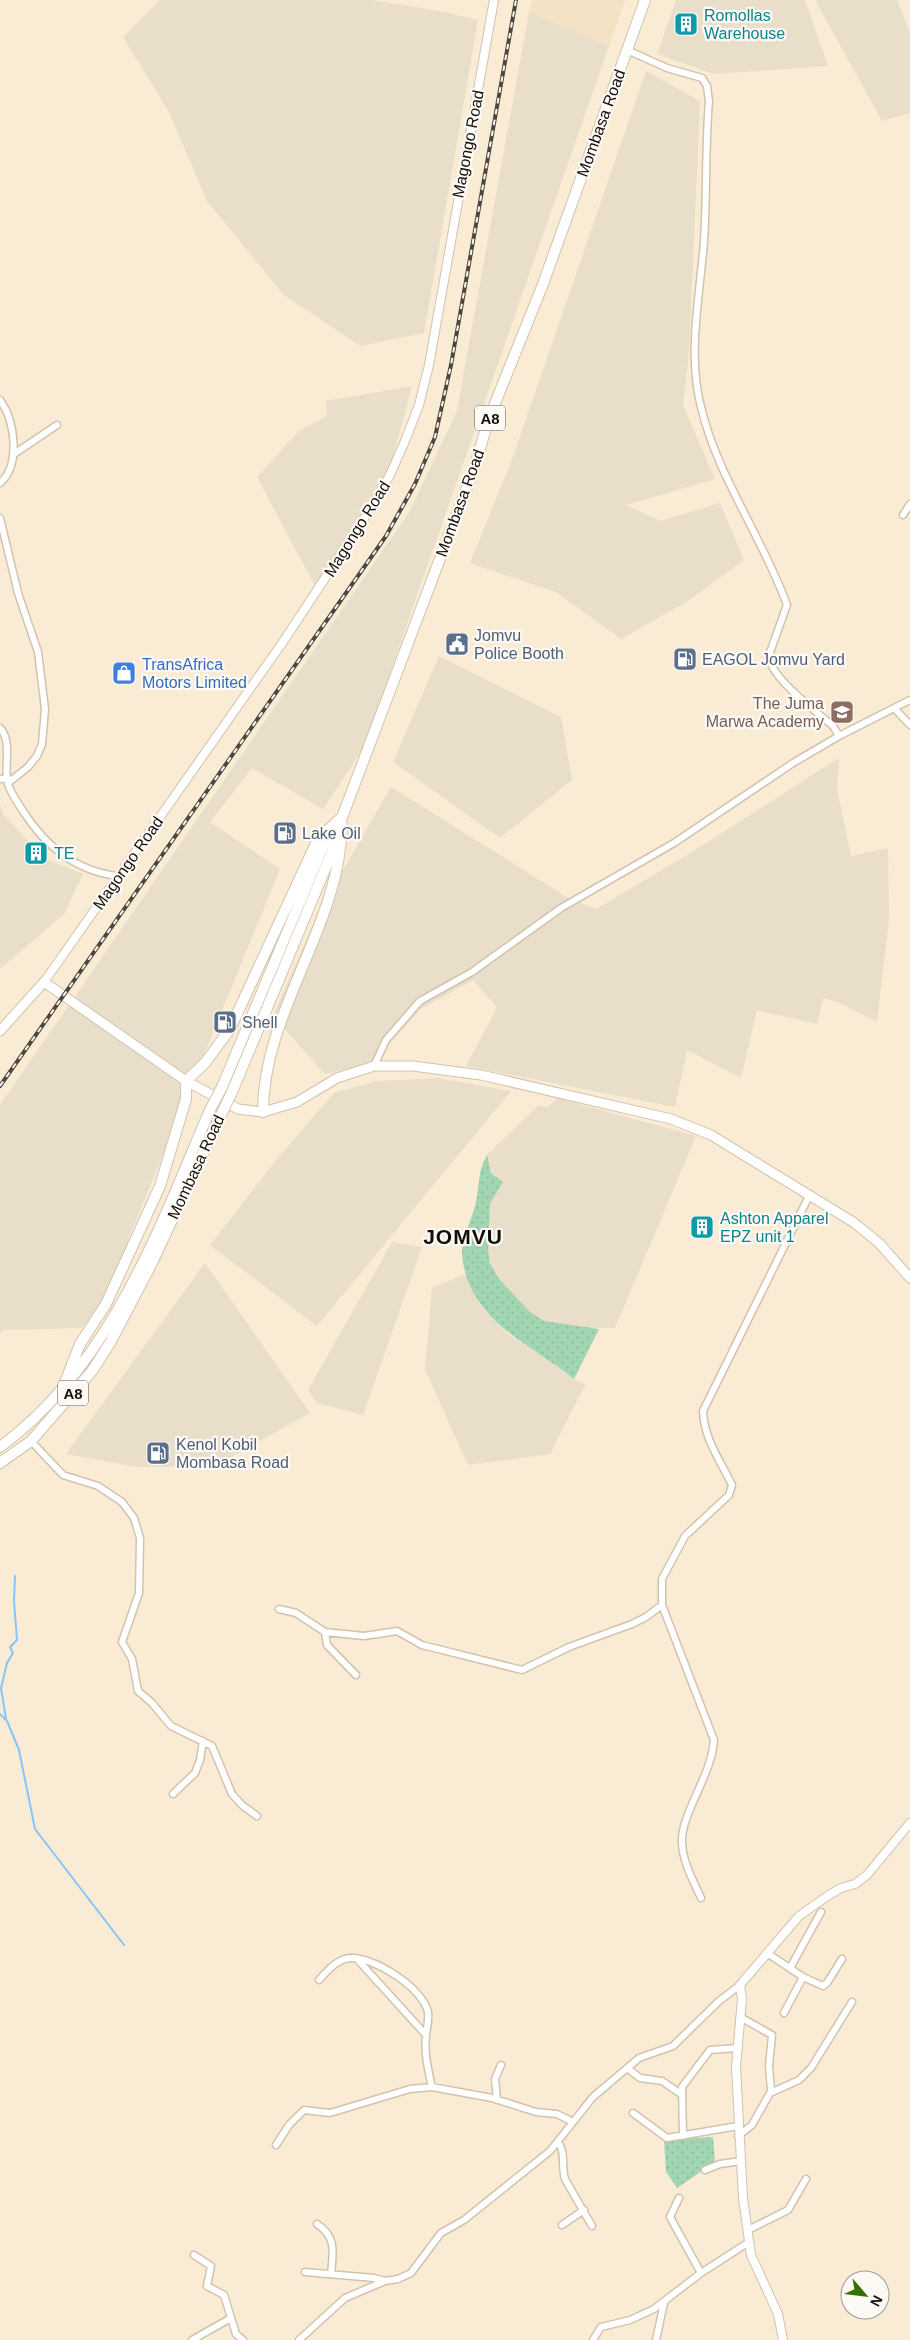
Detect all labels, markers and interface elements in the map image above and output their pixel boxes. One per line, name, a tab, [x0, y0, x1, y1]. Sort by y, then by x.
place label: Romollas Warehouse	[704, 7, 785, 42]
building icon: Romollas Warehouse	[673, 11, 699, 37]
street label: Mombasa Road	[574, 67, 628, 179]
street label: Magongo Road	[449, 89, 487, 199]
road number: A8	[475, 406, 505, 430]
street label: Mombasa Road	[433, 447, 487, 559]
street label: Magongo Road	[321, 478, 393, 580]
place label: Jomvu Police Booth	[474, 627, 564, 662]
public building icon: Jomvu Police Booth	[444, 631, 470, 657]
fuel station icon: EAGOL Jomvu Yard	[672, 646, 698, 672]
place label: EAGOL Jomvu Yard	[702, 651, 845, 668]
place label: TransAfrica Motors Limited	[142, 656, 247, 691]
shop icon: TransAfrica Motors Limited	[111, 660, 137, 686]
place label: The Juma Marwa Academy	[706, 695, 824, 730]
school or university icon: The Juma Marwa Academy	[829, 699, 855, 725]
street label: Magongo Road	[90, 813, 166, 913]
fuel station icon: Lake Oil	[272, 820, 298, 846]
place label: Lake Oil	[302, 825, 361, 842]
building icon: TE	[23, 840, 49, 866]
place label: TE	[54, 845, 74, 862]
fuel station icon: Shell	[212, 1009, 238, 1035]
place label: Shell	[242, 1014, 278, 1031]
street label: Mombasa Road	[164, 1112, 228, 1222]
place label: Ashton Apparel EPZ unit 1	[720, 1210, 829, 1245]
building icon: Ashton Apparel EPZ unit 1	[689, 1214, 715, 1240]
district label: JOMVU	[423, 1225, 503, 1248]
road number: A8	[58, 1380, 88, 1406]
place label: Kenol Kobil Mombasa Road	[176, 1436, 289, 1471]
fuel station icon: Kenol Kobil Mombasa Road	[145, 1440, 171, 1466]
north arrow	[840, 2270, 890, 2320]
text: N	[867, 2293, 886, 2309]

